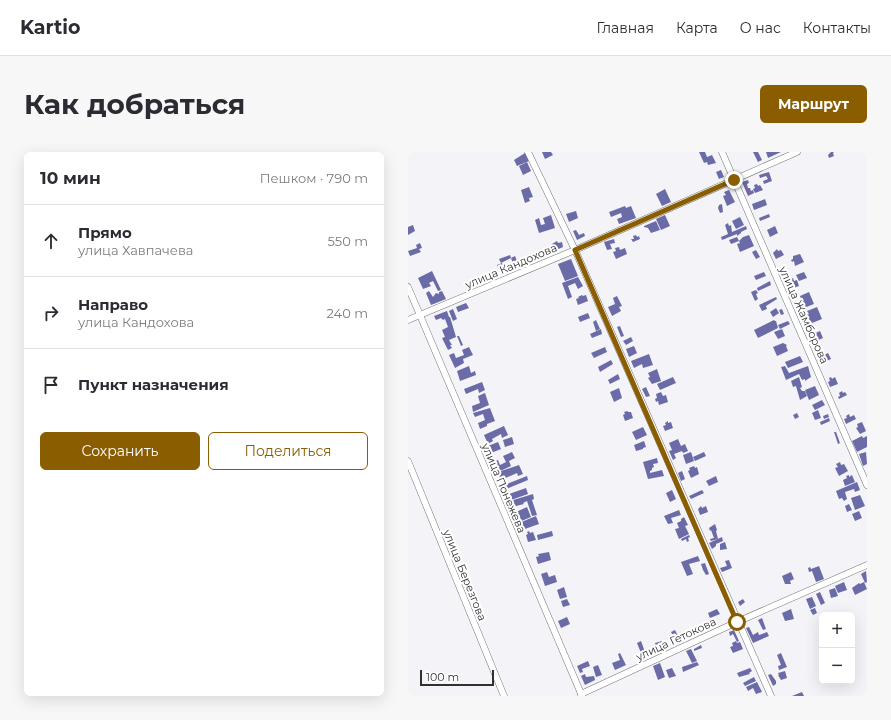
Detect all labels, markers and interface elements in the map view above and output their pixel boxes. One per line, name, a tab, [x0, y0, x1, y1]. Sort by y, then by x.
text: Kartio	[20, 16, 80, 39]
text: Главная	[596, 19, 654, 37]
text: Карта	[676, 19, 718, 37]
text: О нас	[740, 19, 781, 37]
text: Контакты	[803, 19, 871, 37]
button: Маршрут	[760, 85, 867, 123]
text: Как добраться	[24, 87, 245, 121]
text: 10 мин	[40, 168, 101, 188]
text: Пешком · 790 m	[260, 170, 368, 186]
route end	[725, 171, 743, 189]
text: Прямо	[78, 223, 132, 242]
icon: ahead	[40, 230, 62, 252]
text: 550 m	[328, 233, 368, 249]
street label: улица Кандохова	[462, 240, 559, 292]
text: улица Хавпачева	[78, 242, 193, 258]
street label: улица Жамборова	[776, 263, 832, 366]
text: Направо	[78, 295, 148, 314]
icon: right	[40, 302, 62, 324]
text: 240 m	[327, 305, 368, 321]
text: улица Кандохова	[78, 314, 194, 330]
icon: arrive	[40, 374, 62, 396]
text: Пункт назначения	[78, 375, 229, 394]
button: Сохранить	[40, 432, 200, 470]
button: Поделиться	[208, 432, 368, 470]
street label: улица Понежева	[478, 440, 529, 535]
street label: улица Березгова	[440, 526, 490, 623]
map controls	[819, 612, 855, 684]
button: +	[819, 612, 855, 648]
route start	[728, 613, 746, 631]
street label: улица Гетокова	[633, 614, 718, 664]
button: −	[819, 648, 855, 684]
scale bar	[420, 668, 494, 687]
text: 100 m	[426, 670, 459, 684]

